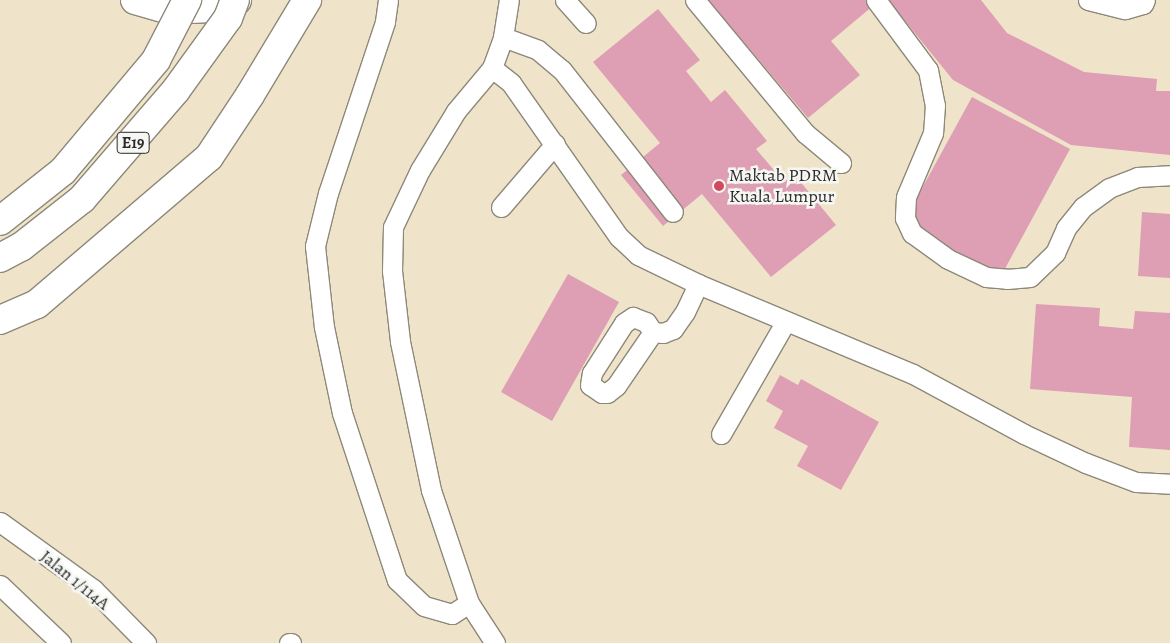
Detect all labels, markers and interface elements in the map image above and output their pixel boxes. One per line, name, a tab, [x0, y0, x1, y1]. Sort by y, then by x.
road number: E19	[116, 130, 150, 156]
place label: Maktab PDRM Kuala Lumpur	[729, 165, 837, 208]
marker: Maktab PDRM Kuala Lumpur	[713, 180, 725, 192]
street label: Jalan 1/114A	[36, 545, 114, 615]

